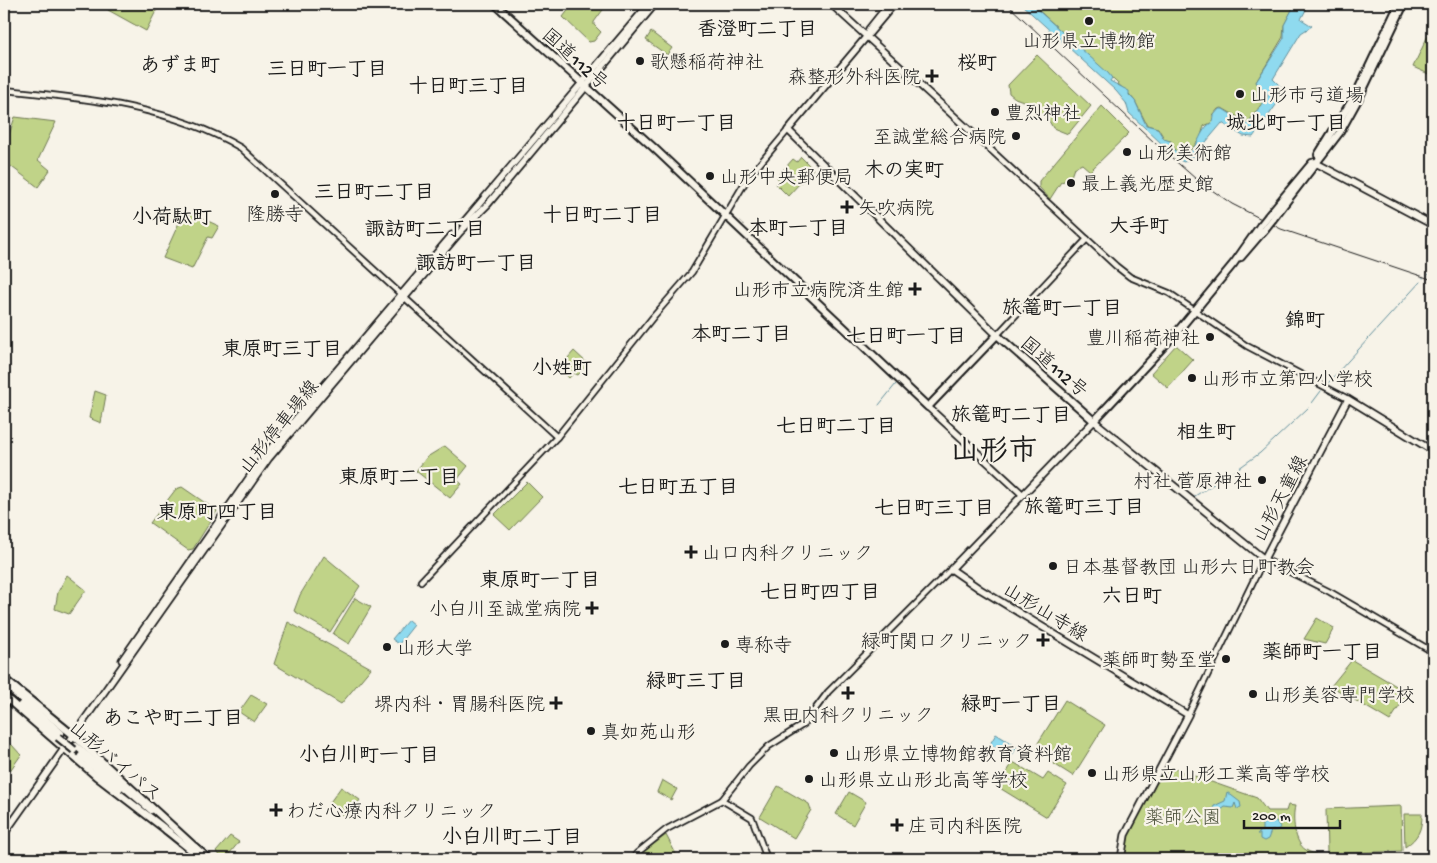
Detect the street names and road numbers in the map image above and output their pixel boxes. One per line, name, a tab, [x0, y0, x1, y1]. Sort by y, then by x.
street label: 国道112号	[536, 24, 612, 96]
street label: 国道112号	[1014, 332, 1092, 404]
street label: 山形停車場線	[235, 376, 326, 480]
street label: 山形天童線	[1249, 452, 1315, 547]
street label: 山形山寺線	[998, 579, 1091, 648]
street label: 山形バイパス	[63, 717, 165, 808]

